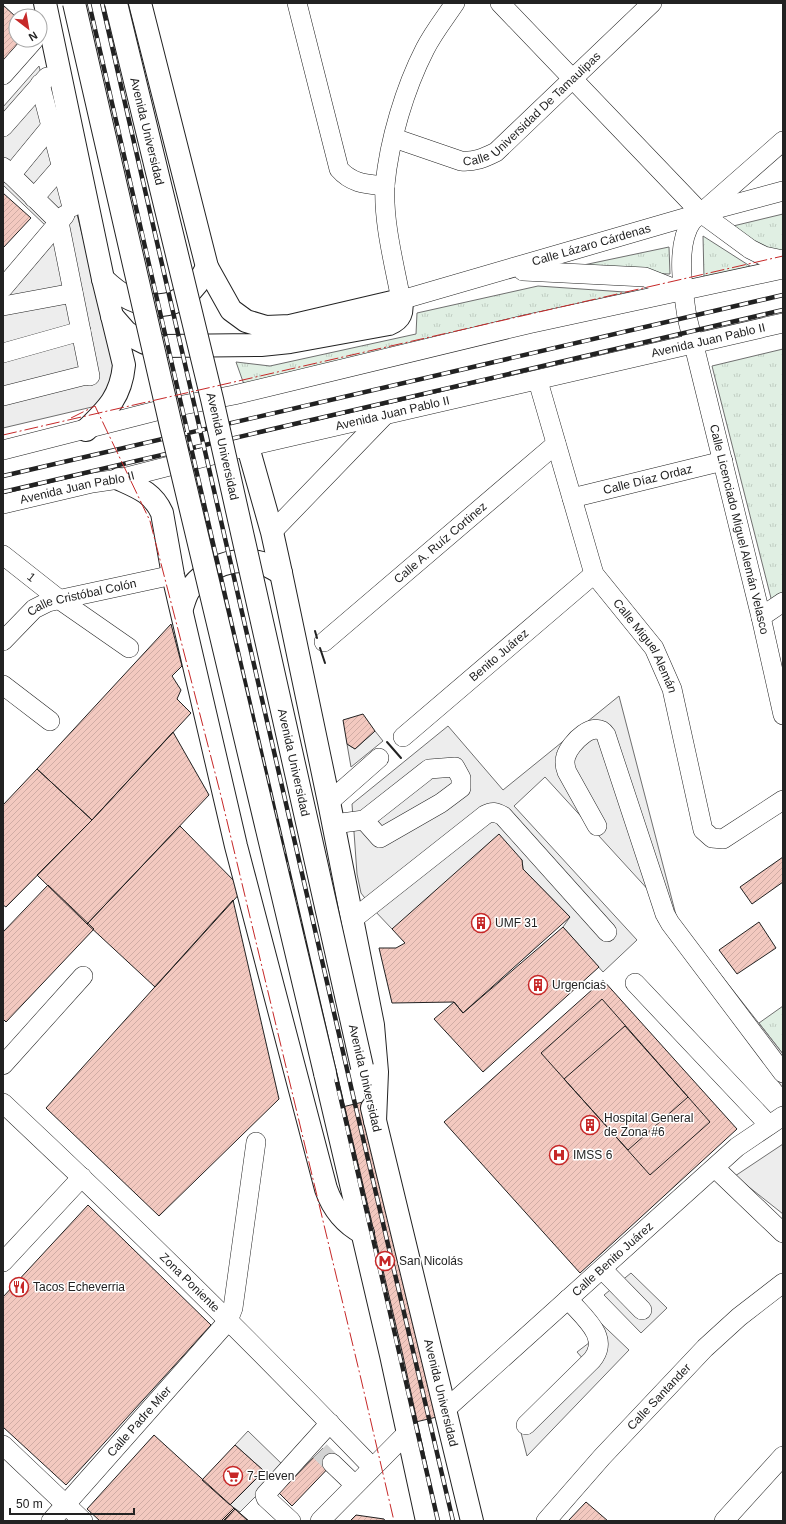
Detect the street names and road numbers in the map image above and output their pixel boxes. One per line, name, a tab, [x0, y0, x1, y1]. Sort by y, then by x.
street label: Calle Universidad De Tamaulipas	[463, 49, 603, 168]
street label: Avenida Universidad	[127, 76, 167, 186]
street label: Calle Lázaro Cárdenas	[530, 221, 652, 269]
street label: Avenida Juan Pablo II	[650, 320, 767, 360]
street label: Avenida Universidad	[204, 391, 242, 502]
street label: Avenida Juan Pablo II	[334, 393, 451, 433]
street label: Calle Licenciado Miguel Alemán Velasco	[707, 423, 772, 636]
street label: Calle Díaz Ordaz	[602, 462, 694, 497]
street label: Avenida Juan Pablo II	[19, 468, 136, 507]
street label: Calle A. Ruíz Cortinez	[391, 499, 490, 586]
street label: 1	[24, 570, 38, 585]
street label: Calle Cristóbal Colón	[24, 576, 138, 619]
street label: Calle Miguel Alemán	[610, 596, 680, 694]
street label: Benito Juárez	[466, 626, 531, 684]
street label: Avenida Universidad	[275, 707, 313, 818]
street label: Avenida Universidad	[346, 1023, 384, 1133]
street label: Calle Benito Juárez	[569, 1219, 656, 1299]
street label: Zona Poniente	[157, 1250, 223, 1315]
street label: Avenida Universidad	[421, 1338, 461, 1448]
street label: Calle Santander	[624, 1361, 694, 1433]
street label: Calle Padre Mier	[104, 1383, 174, 1460]

